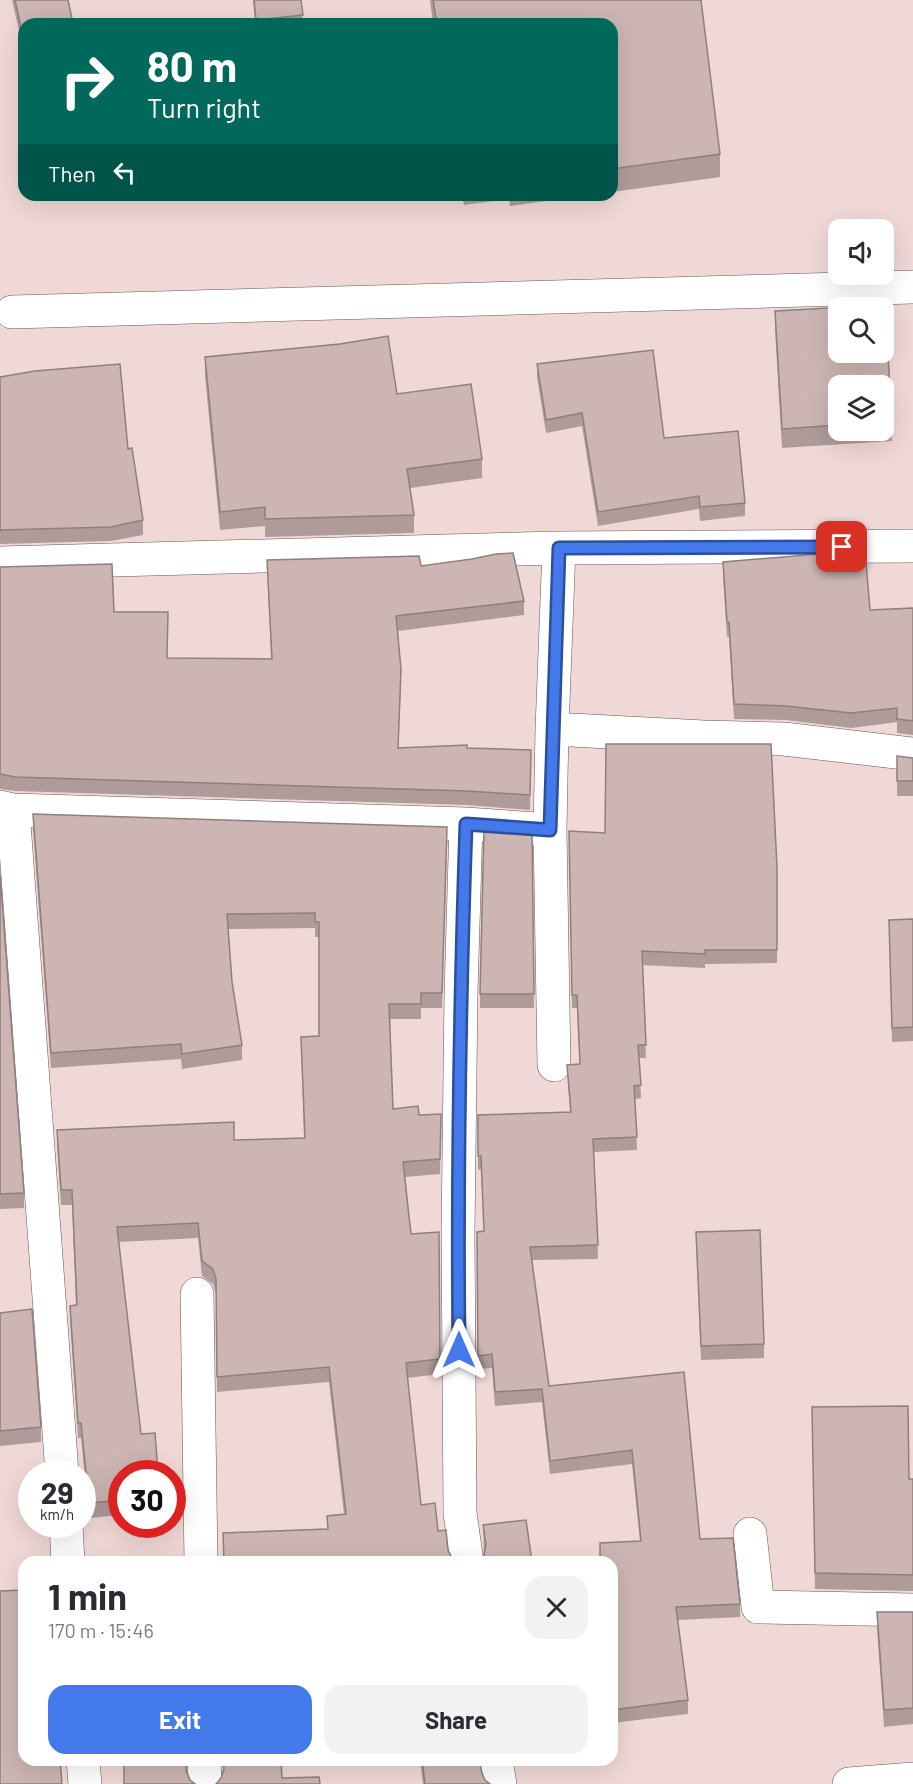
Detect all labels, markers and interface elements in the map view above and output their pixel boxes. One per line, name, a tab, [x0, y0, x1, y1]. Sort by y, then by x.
text: 80 m	[147, 40, 237, 90]
icon: right	[48, 42, 126, 120]
text: Turn right	[147, 91, 261, 123]
icon: left	[108, 156, 141, 189]
text: Then	[48, 160, 96, 186]
map controls	[828, 219, 894, 441]
button: sound	[828, 219, 894, 285]
button: search	[828, 297, 894, 363]
button: layers	[828, 375, 894, 441]
pin	[816, 521, 867, 572]
icon: arrive	[825, 530, 858, 563]
position arrow	[427, 1318, 491, 1382]
speed limit sign: 30	[108, 1460, 186, 1538]
text: 29	[41, 1474, 73, 1510]
text: km/h	[40, 1505, 74, 1523]
text: 1 min	[48, 1574, 127, 1617]
button: close	[525, 1576, 588, 1639]
text: 170 m · 15:46	[48, 1618, 154, 1642]
button: Exit	[48, 1685, 312, 1754]
button: Share	[324, 1685, 588, 1754]

